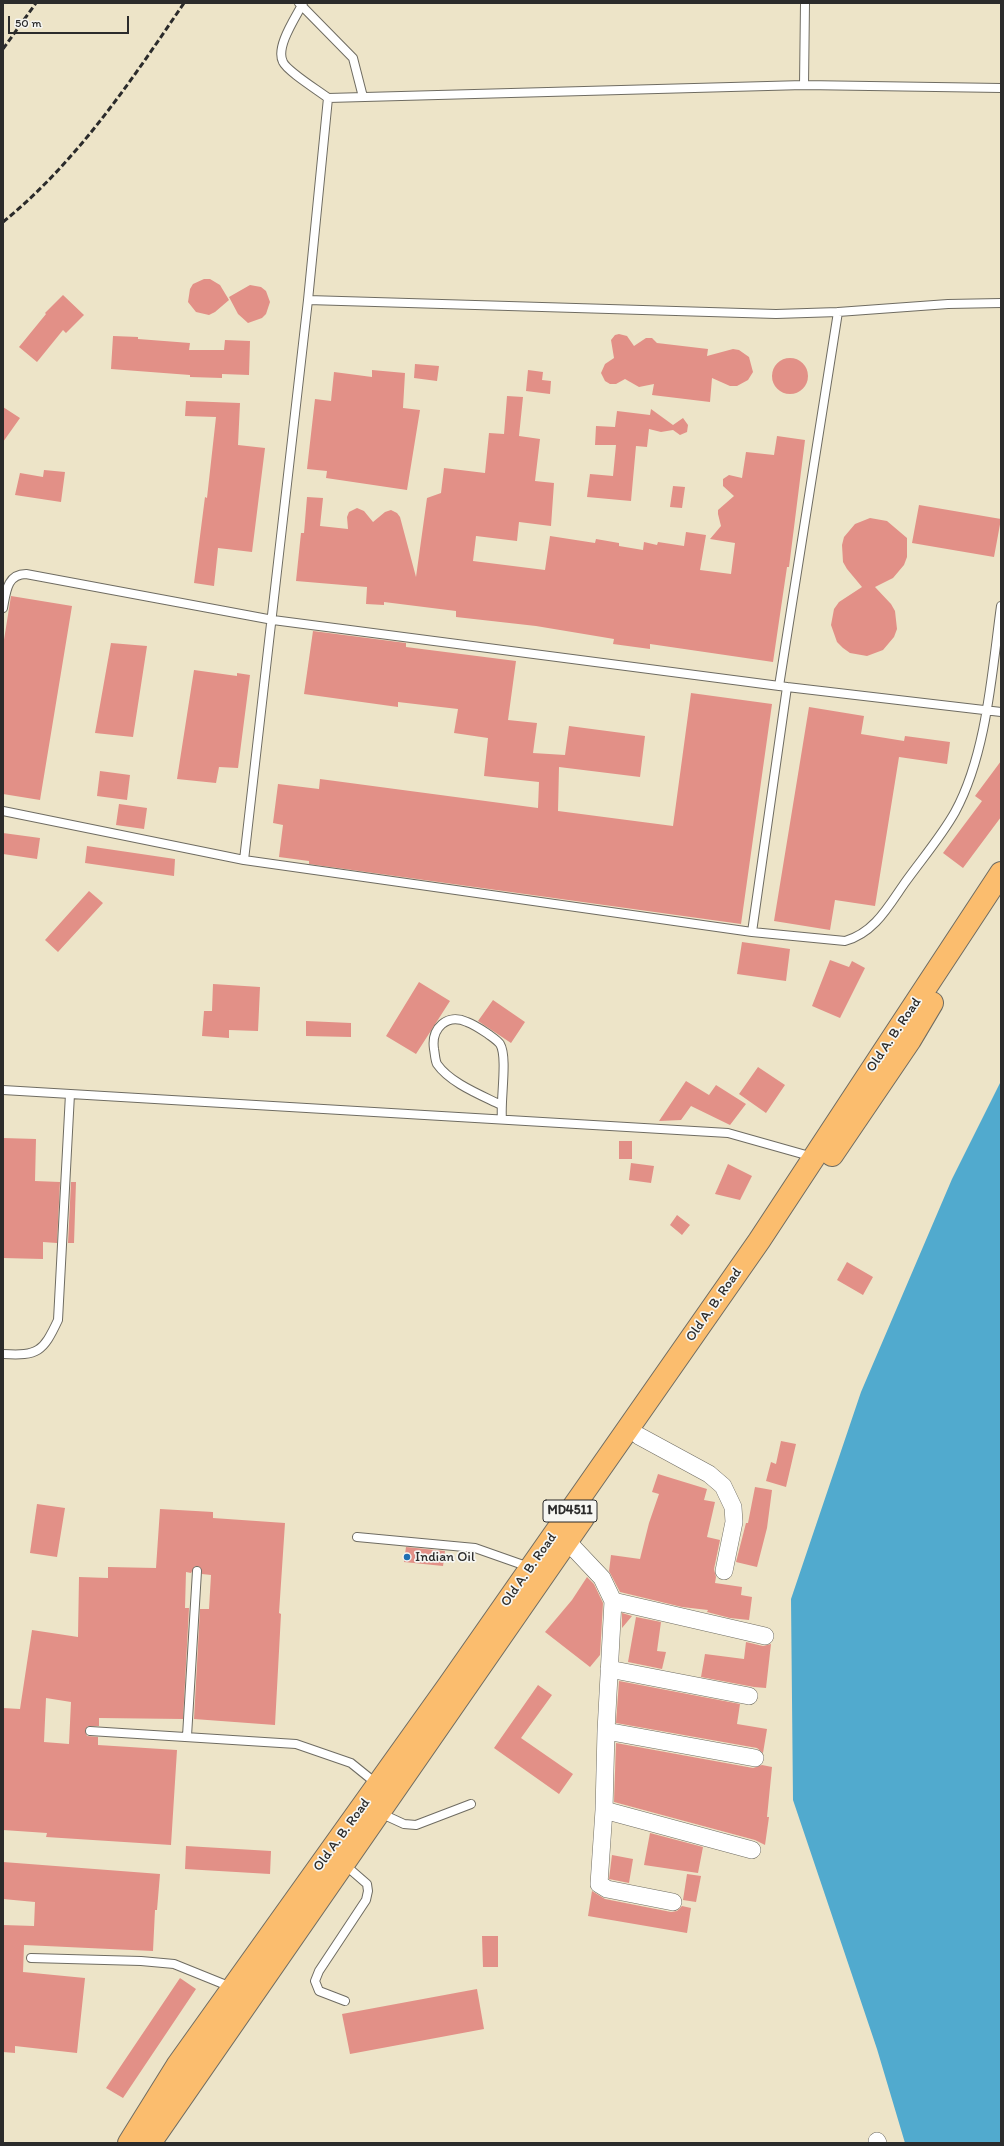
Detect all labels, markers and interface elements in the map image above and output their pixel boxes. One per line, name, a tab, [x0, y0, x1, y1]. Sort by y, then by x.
scale bar	[10, 8, 131, 34]
text: 50 m	[15, 16, 41, 30]
street label: Old A. B. Road	[863, 995, 925, 1075]
street label: Old A. B. Road	[682, 1265, 746, 1345]
road number: MD4511	[543, 1500, 597, 1522]
street label: Old A. B. Road	[497, 1530, 561, 1610]
place label: Indian Oil	[415, 1549, 475, 1565]
marker: Indian Oil	[402, 1552, 412, 1562]
street label: Old A. B. Road	[310, 1795, 374, 1875]

